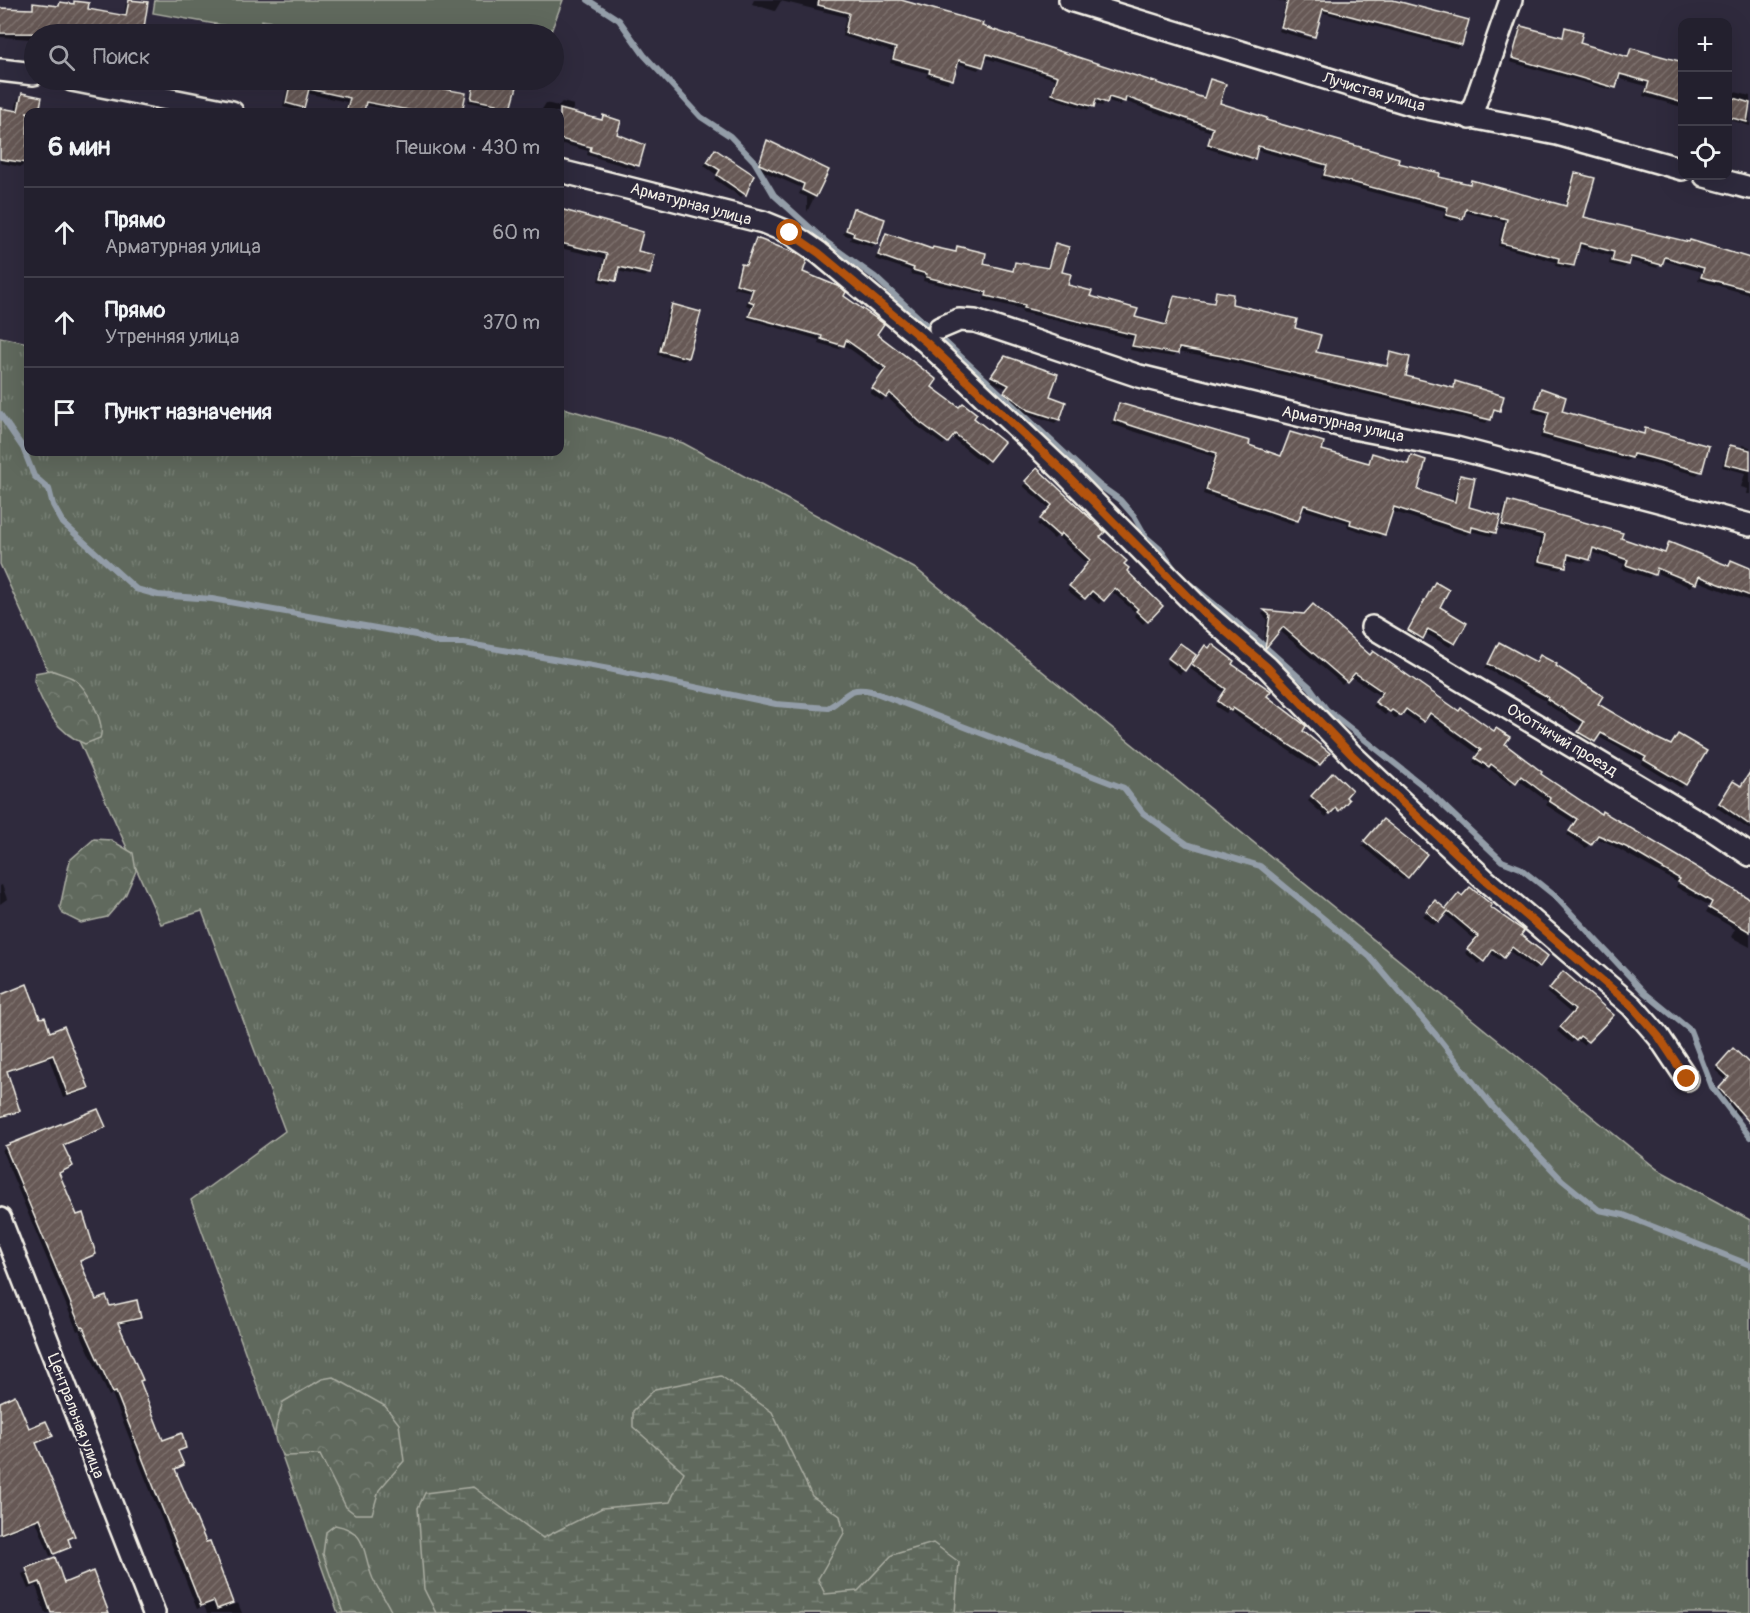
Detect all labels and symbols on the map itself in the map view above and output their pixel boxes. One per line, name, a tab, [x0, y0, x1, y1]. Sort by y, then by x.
street label: Лучистая улица	[1319, 68, 1428, 116]
street label: Арматурная улица	[628, 178, 754, 230]
route start	[776, 219, 802, 245]
street label: Арматурная улица	[1280, 401, 1406, 447]
street label: Охотничий проезд	[1503, 699, 1621, 781]
route end	[1673, 1065, 1699, 1091]
street label: Центральная улица	[43, 1351, 109, 1481]

